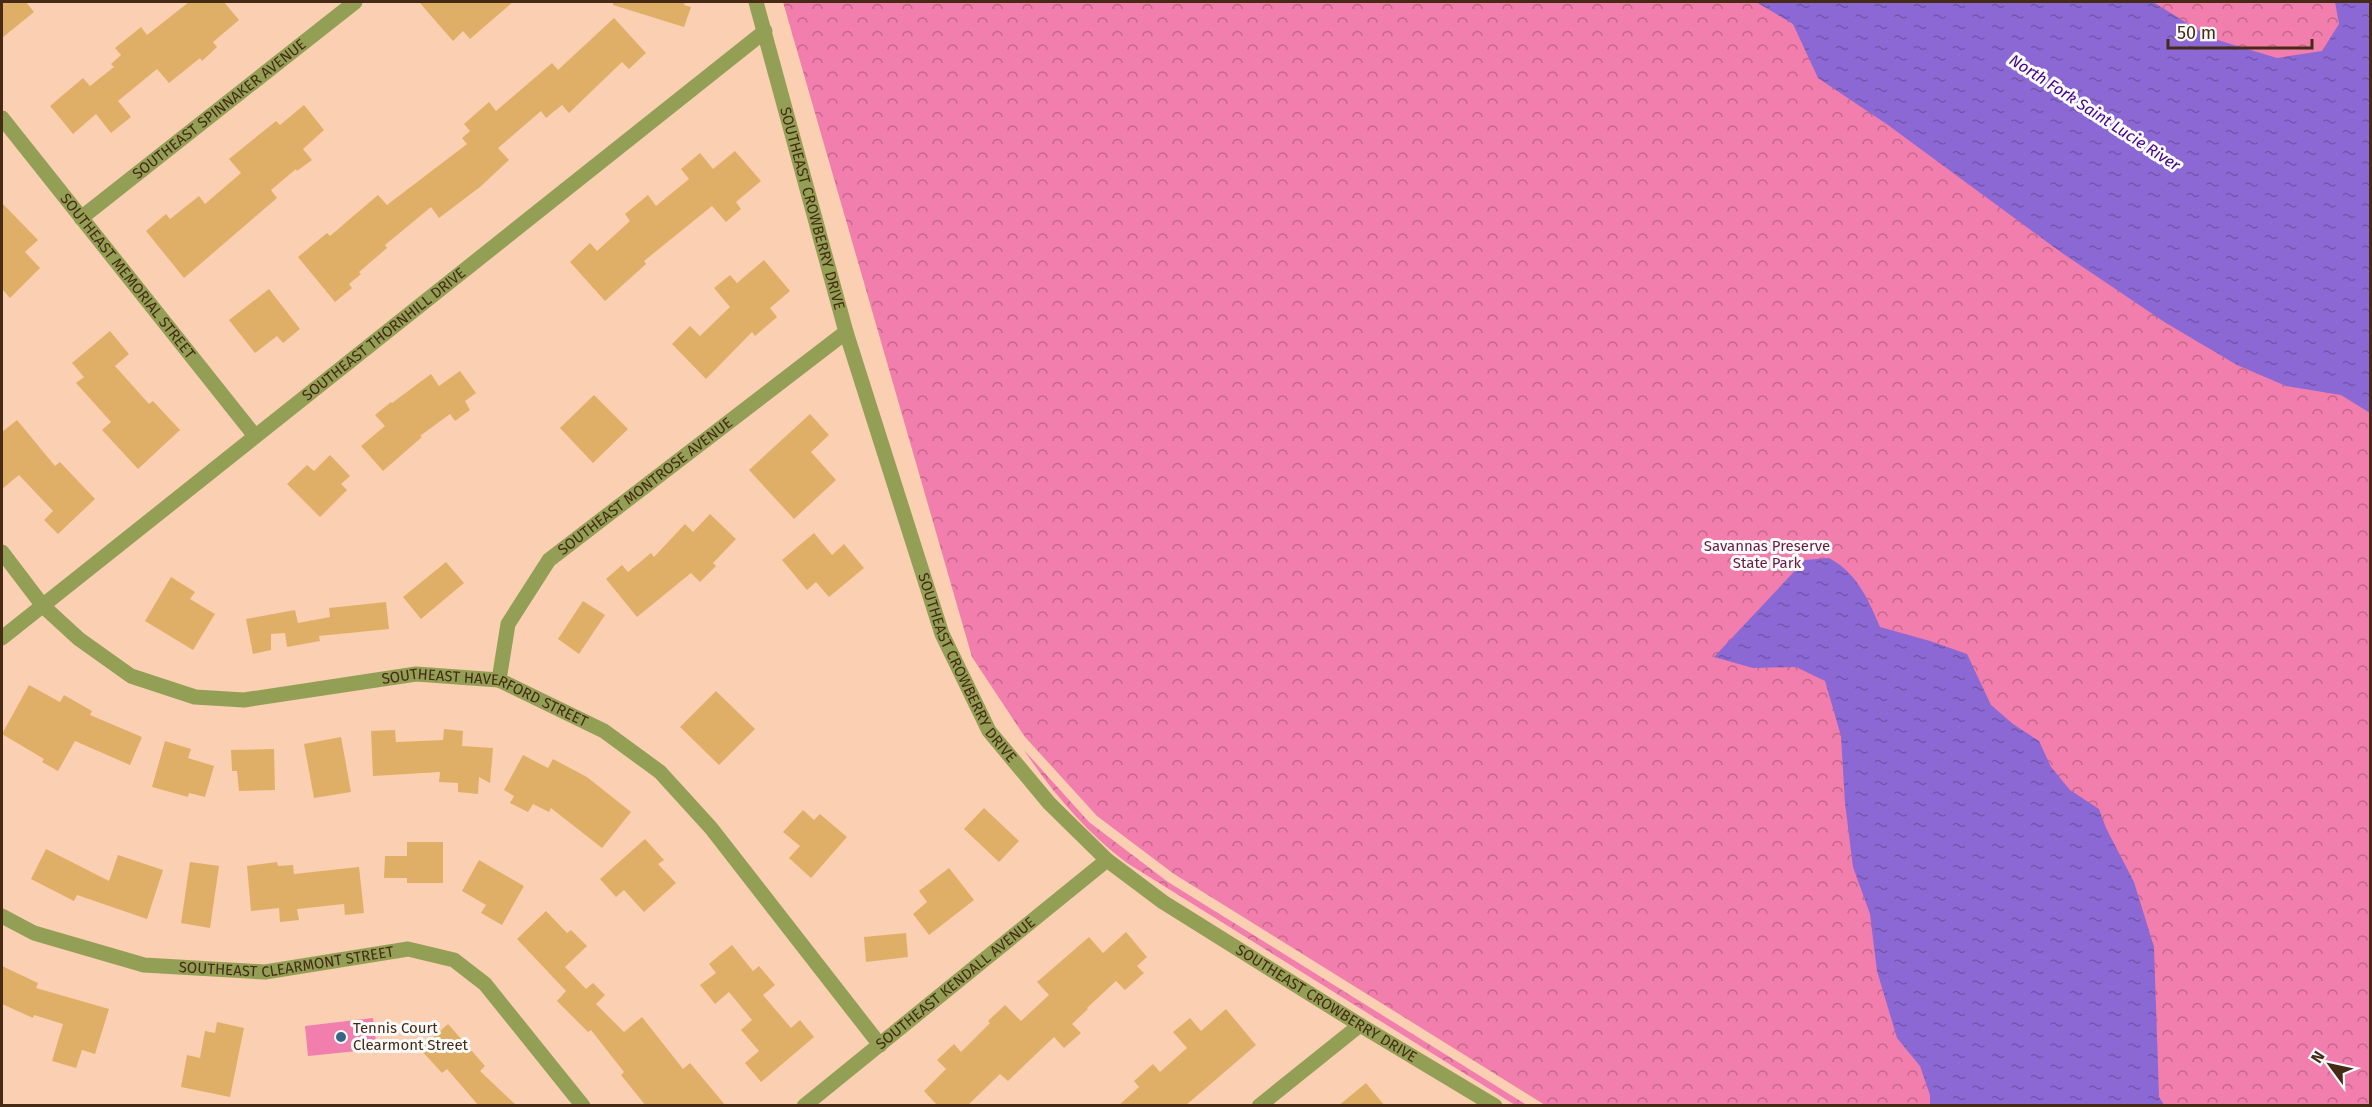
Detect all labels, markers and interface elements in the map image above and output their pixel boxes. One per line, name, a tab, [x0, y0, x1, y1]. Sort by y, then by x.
scale bar	[2168, 12, 2312, 50]
text: 50 m	[2177, 22, 2216, 44]
street label: SOUTHEAST SPINNAKER AVENUE	[129, 35, 310, 183]
water label: North Fork Saint Lucie River	[2006, 50, 2184, 175]
street label: SOUTHEAST CROWBERRY DRIVE	[776, 105, 849, 312]
street label: SOUTHEAST MEMORIAL STREET	[56, 190, 199, 363]
street label: SOUTHEAST THORNHILL DRIVE	[299, 264, 469, 405]
street label: SOUTHEAST MONTROSE AVENUE	[554, 413, 736, 559]
park label: Savannas Preserve State Park	[1704, 537, 1830, 572]
street label: SOUTHEAST CROWBERRY DRIVE	[914, 571, 1020, 766]
street label: SOUTHEAST HAVERFORD STREET	[380, 665, 591, 731]
street label: SOUTHEAST KENDALL AVENUE	[872, 913, 1039, 1053]
street label: SOUTHEAST CROWBERRY DRIVE	[1232, 941, 1420, 1066]
street label: SOUTHEAST CLEARMONT STREET	[178, 942, 395, 981]
place label: Tennis Court Clearmont Street	[353, 1019, 469, 1054]
marker: Tennis Court Clearmont Street	[334, 1030, 348, 1044]
north arrow	[2300, 1035, 2360, 1095]
text: N	[2307, 1047, 2329, 1067]

